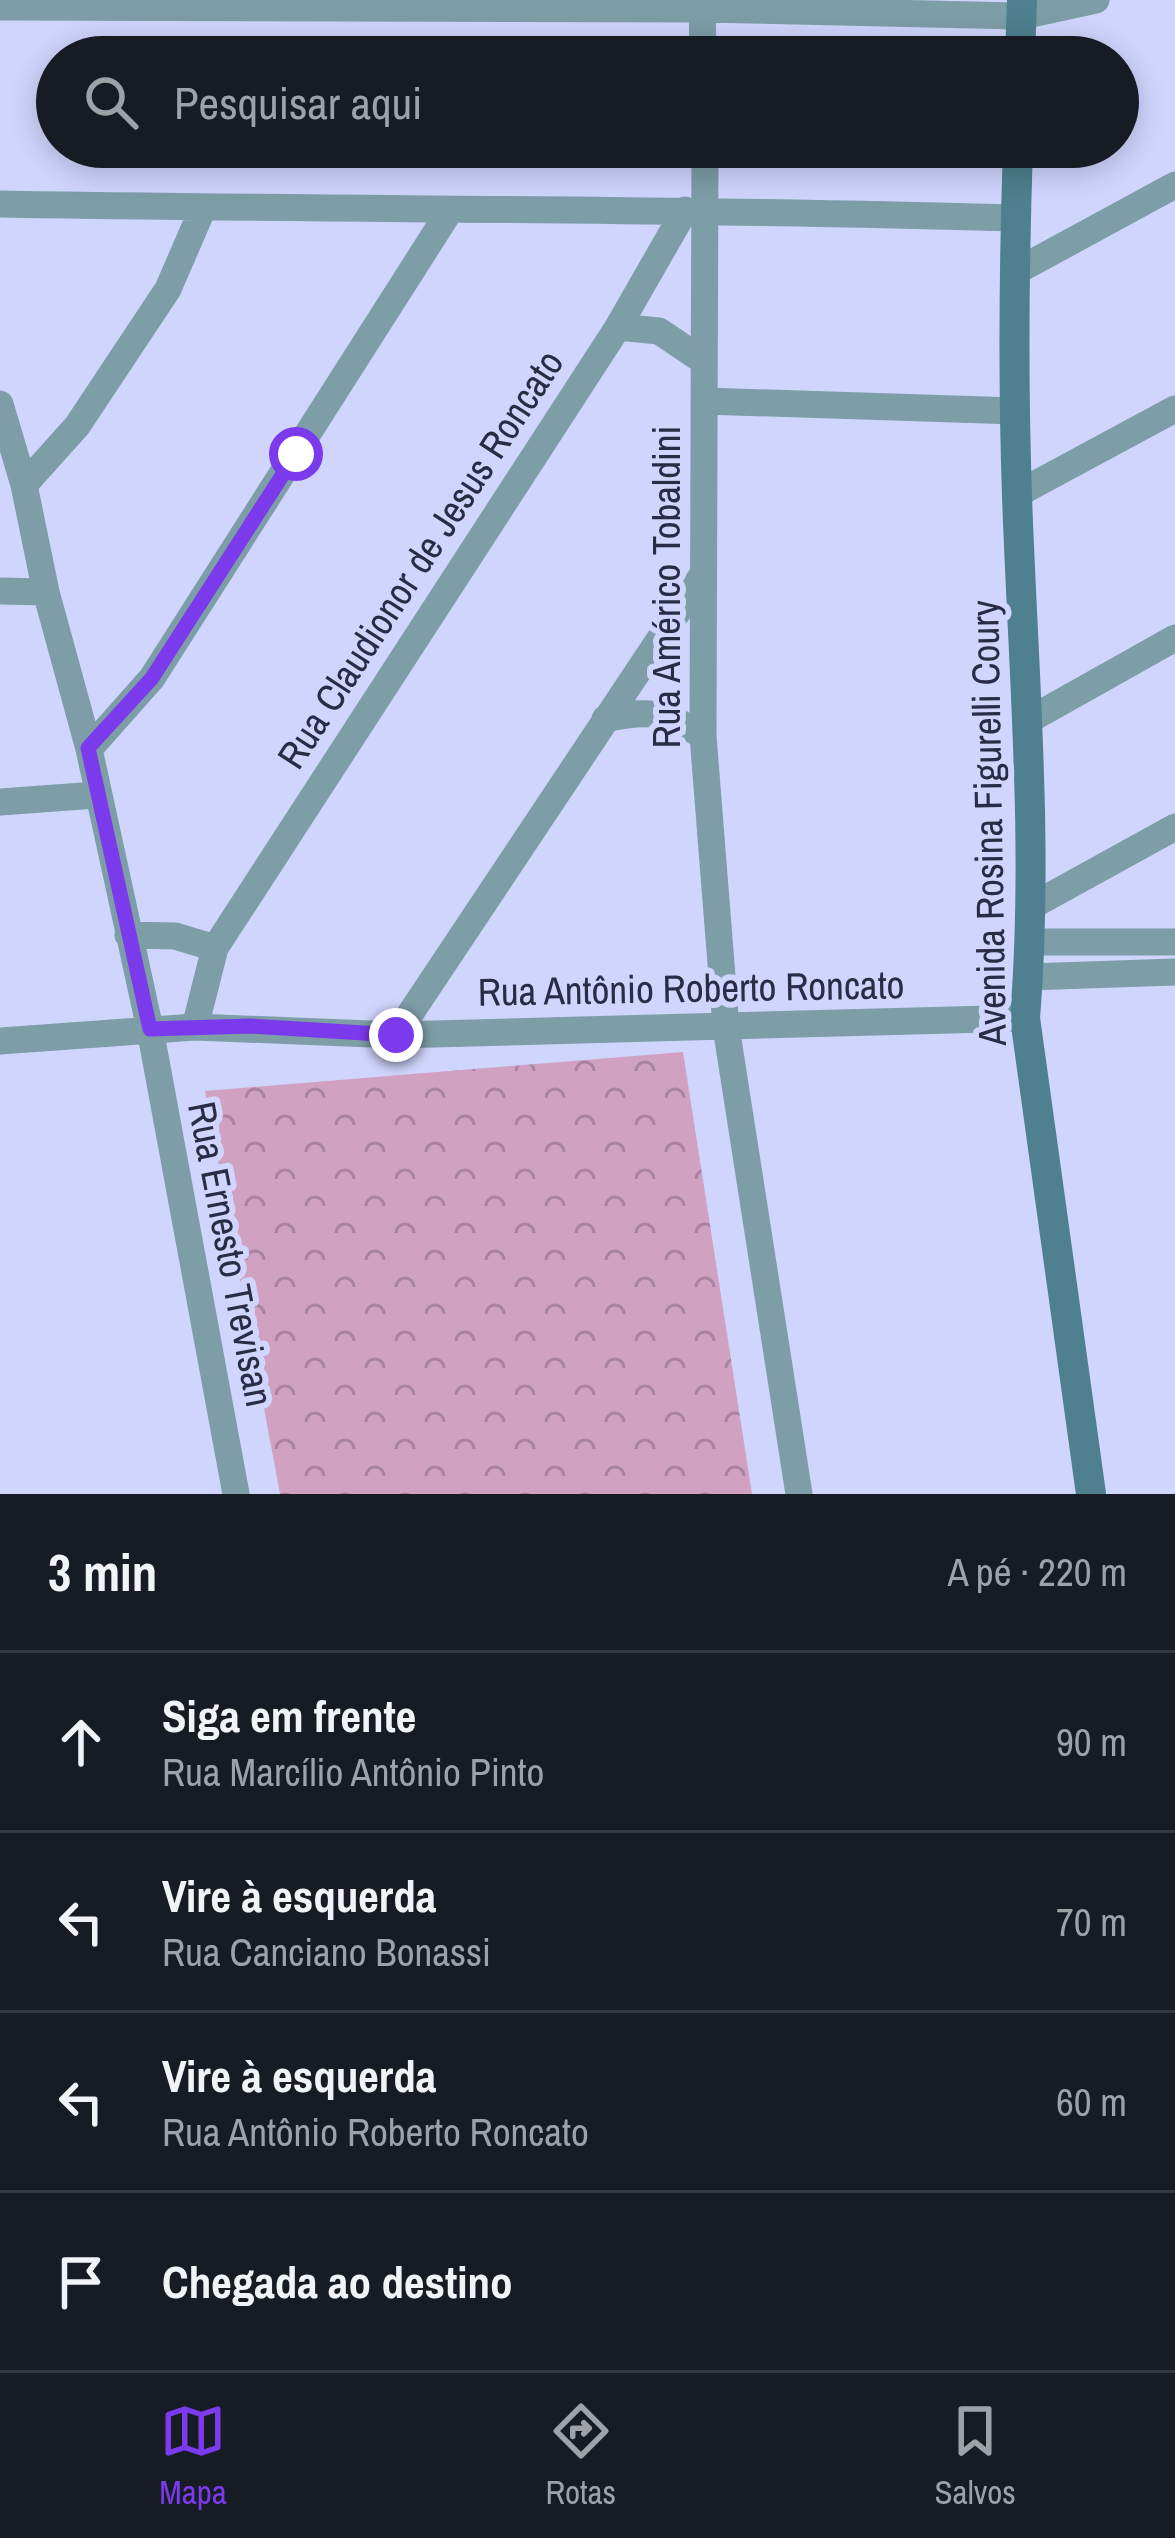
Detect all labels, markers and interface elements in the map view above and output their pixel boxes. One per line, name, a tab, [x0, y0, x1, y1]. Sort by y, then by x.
search box	[36, 36, 1139, 168]
icon: search	[78, 69, 144, 135]
text: Pesquisar aqui	[174, 72, 422, 133]
street label: Rua Claudionor de Jesus Roncato	[265, 340, 575, 778]
street label: Rua Américo Tobaldini	[640, 426, 692, 749]
route start	[269, 427, 323, 481]
street label: Avenida Rosina Figurelli Coury	[958, 600, 1018, 1047]
street label: Rua Antônio Roberto Roncato	[477, 958, 905, 1018]
route end	[369, 1008, 423, 1062]
street label: Rua Ernesto Trevisan	[176, 1097, 286, 1411]
text: 3 min	[48, 1538, 157, 1607]
text: A pé · 220 m	[947, 1546, 1127, 1598]
text: Siga em frente	[162, 1685, 416, 1746]
icon: ahead	[48, 1709, 114, 1775]
text: 90 m	[1056, 1716, 1127, 1768]
text: Rua Marcílio Antônio Pinto	[162, 1746, 544, 1798]
text: Vire à esquerda	[162, 1865, 436, 1926]
icon: left	[48, 1889, 114, 1955]
text: 70 m	[1056, 1896, 1127, 1948]
text: Rua Canciano Bonassi	[162, 1926, 491, 1978]
text: Vire à esquerda	[162, 2045, 436, 2106]
icon: left	[48, 2069, 114, 2135]
text: 60 m	[1056, 2076, 1127, 2128]
text: Rua Antônio Roberto Roncato	[162, 2106, 589, 2158]
icon: arrive	[48, 2249, 114, 2315]
text: Chegada ao destino	[162, 2251, 513, 2312]
tab: Mapa	[159, 2398, 227, 2514]
tab: Rotas	[545, 2398, 616, 2514]
tab: Salvos	[935, 2398, 1016, 2514]

